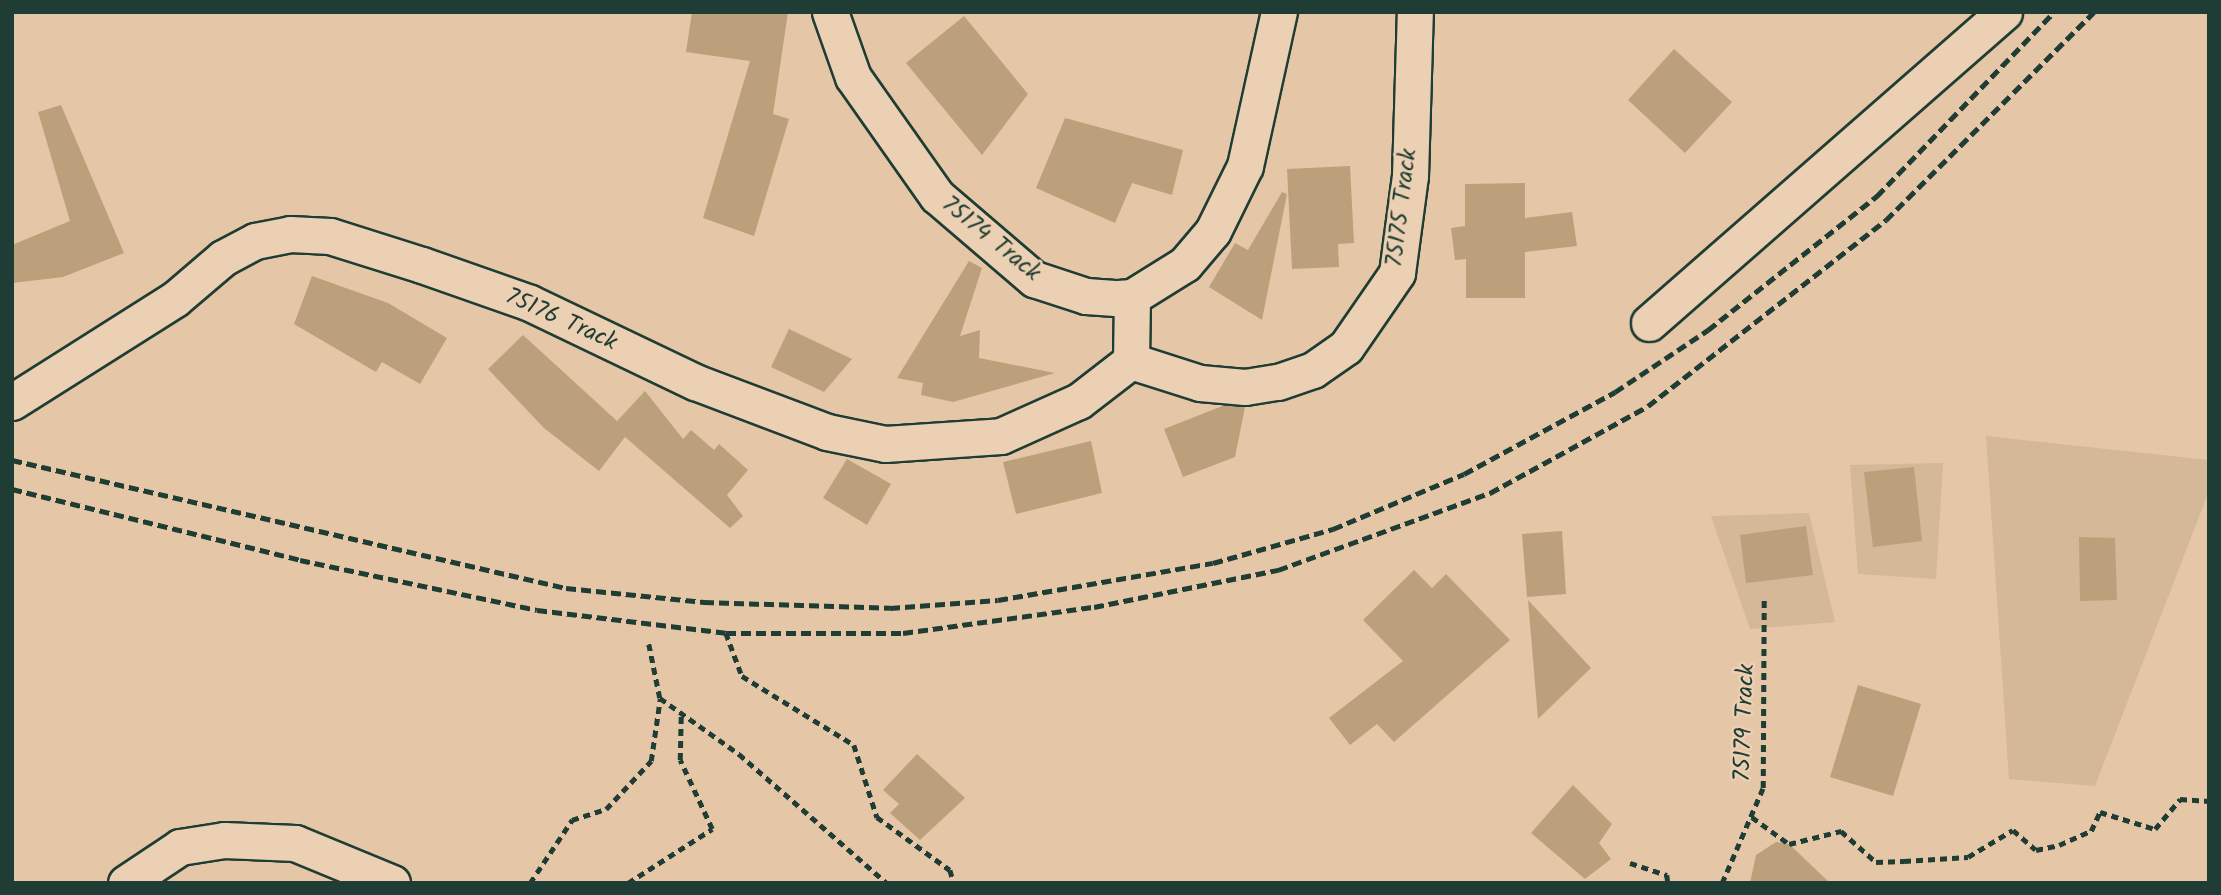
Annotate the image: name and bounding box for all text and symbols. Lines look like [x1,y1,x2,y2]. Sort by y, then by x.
street label: 75175 Track [1380,147,1424,269]
street label: 75174 Track [936,190,1046,288]
street label: 75176 Track [501,283,621,357]
street label: 75179 Track [1729,664,1761,782]

